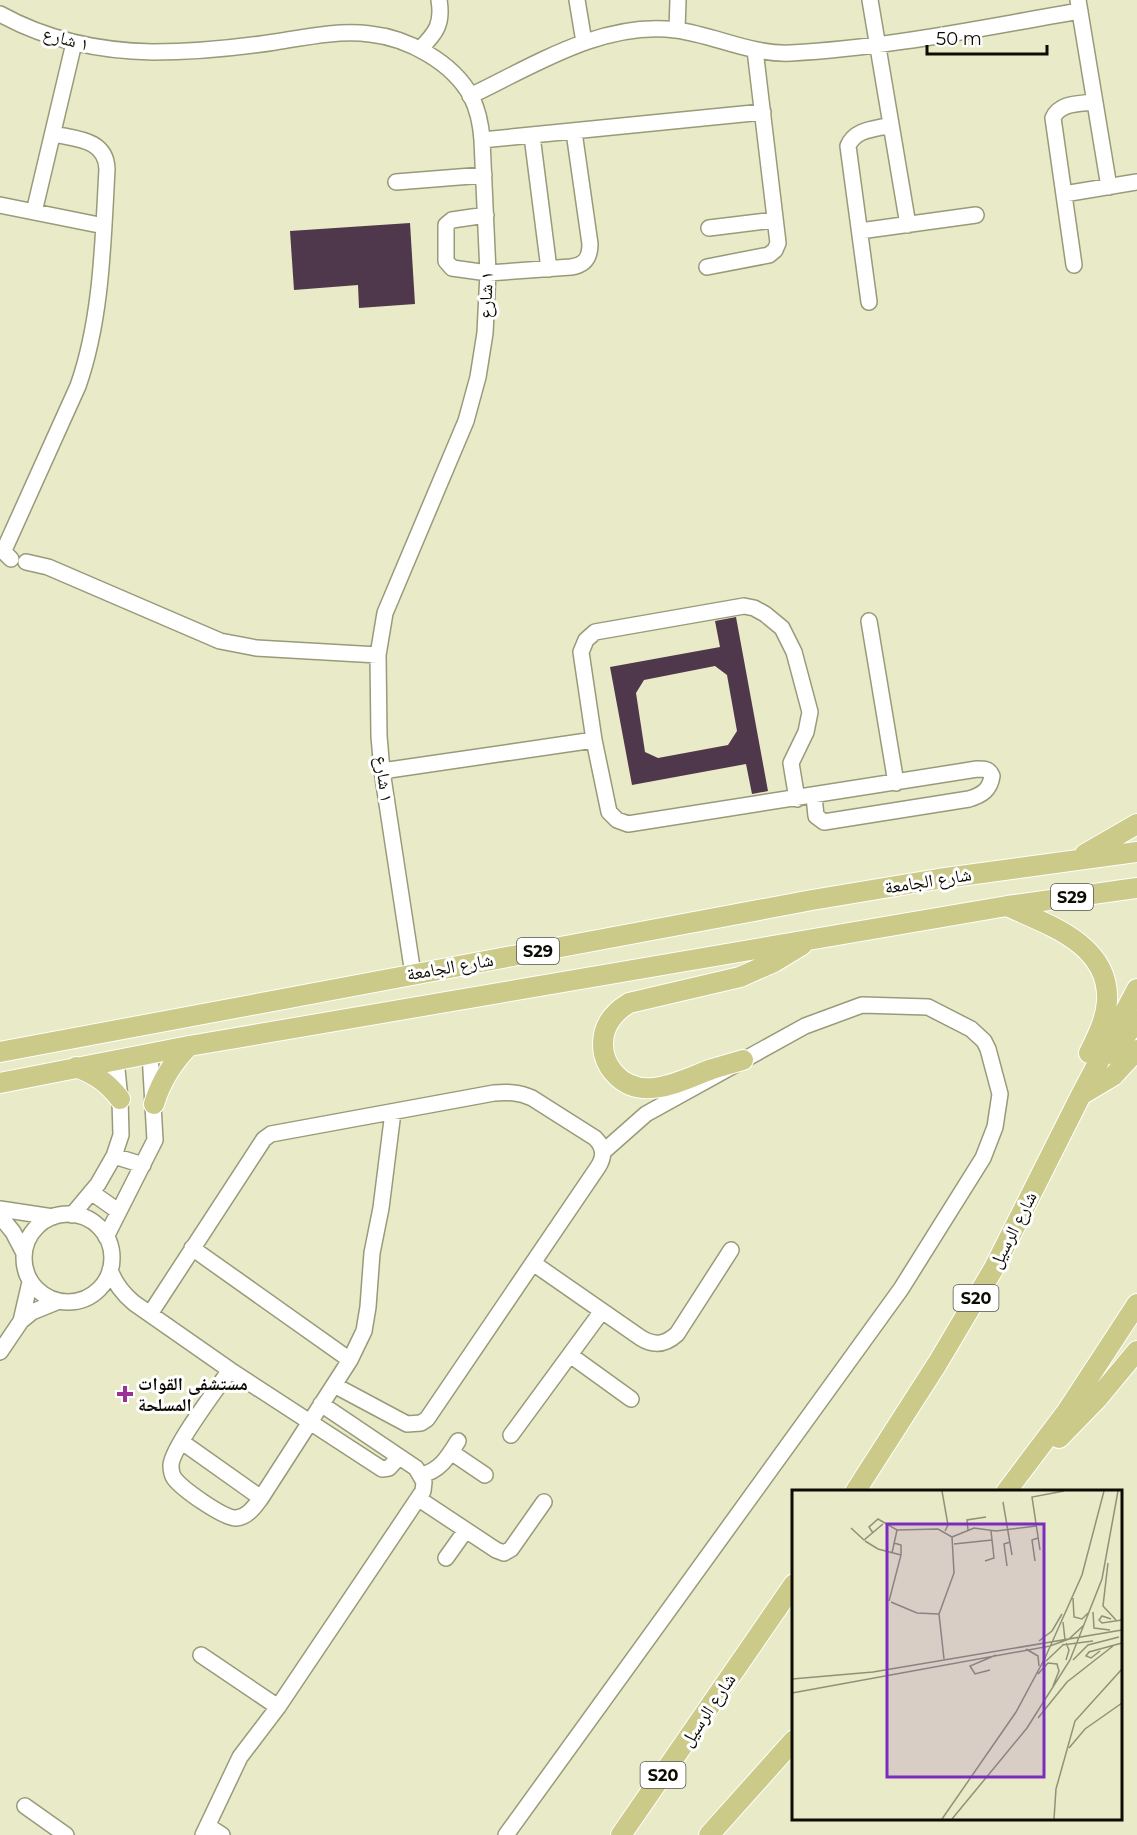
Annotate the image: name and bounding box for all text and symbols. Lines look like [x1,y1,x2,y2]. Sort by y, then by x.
scale bar [927,18,1047,56]
street label: ١ شارع [40,22,92,56]
text: 50 m [936,28,982,50]
street label: ١ شارع [474,271,498,319]
street label: ١ شارع [370,754,398,804]
street label: شارع الجامعة [883,863,973,899]
road number: S29 [1051,884,1093,910]
road number: S29 [517,938,559,964]
street label: شارع الجامعة [405,949,495,985]
street label: شارع الرسيل [984,1188,1042,1272]
road number: S20 [954,1285,998,1311]
place label: مستشفى القوات المسلحة [138,1373,248,1416]
marker: مستشفى القوات المسلحة [116,1385,134,1403]
inset map [792,1490,1122,1820]
street label: شارع الرسيل [676,1669,740,1751]
road number: S20 [640,1762,686,1788]

